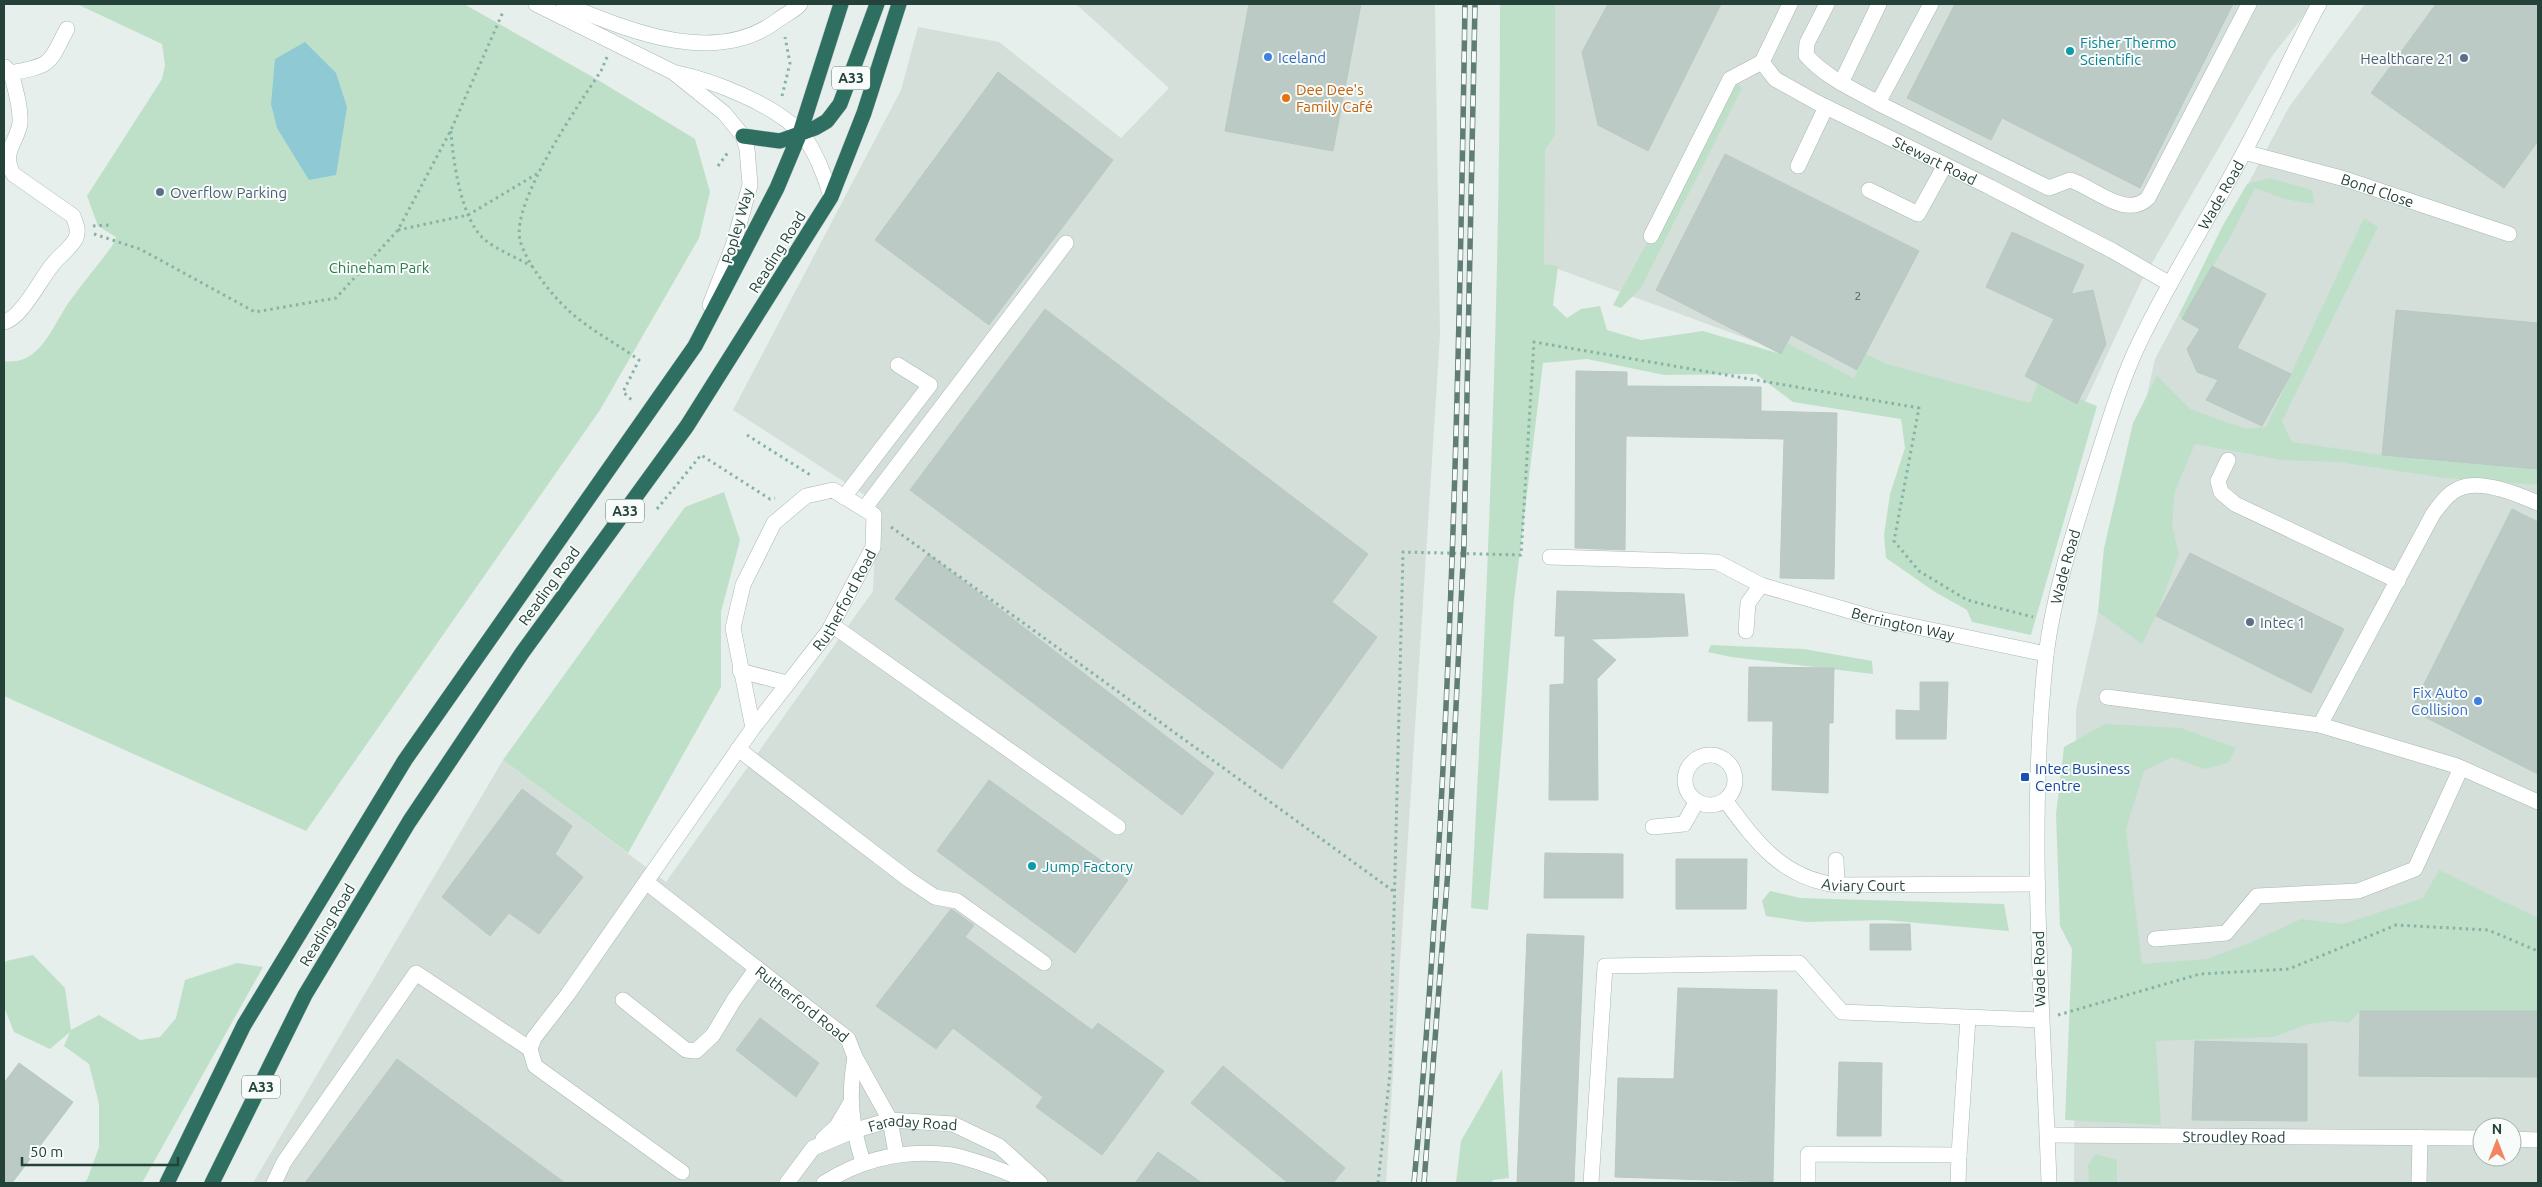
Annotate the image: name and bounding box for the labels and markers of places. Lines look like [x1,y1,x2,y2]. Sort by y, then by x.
place label: Fisher Thermo Scientific [2080,34,2177,68]
marker: Fisher Thermo Scientific [2064,45,2076,57]
place label: Iceland [1278,49,1326,66]
place label: Healthcare 21 [2360,50,2454,67]
marker: Iceland [1262,51,1274,63]
marker: Healthcare 21 [2458,52,2470,64]
place label: Dee Dee's Family Café [1296,81,1373,115]
marker: Dee Dee's Family Café [1280,92,1292,104]
place label: Overflow Parking [170,184,287,201]
marker: Overflow Parking [154,186,166,198]
place label: Intec 1 [2260,614,2305,631]
marker: Intec 1 [2244,616,2256,628]
place label: Fix Auto Collision [2411,684,2468,718]
marker: Fix Auto Collision [2472,695,2484,707]
place label: Intec Business Centre [2035,760,2130,794]
marker: Intec Business Centre [2019,771,2031,783]
place label: Jump Factory [1042,858,1133,875]
marker: Jump Factory [1026,860,1038,872]

